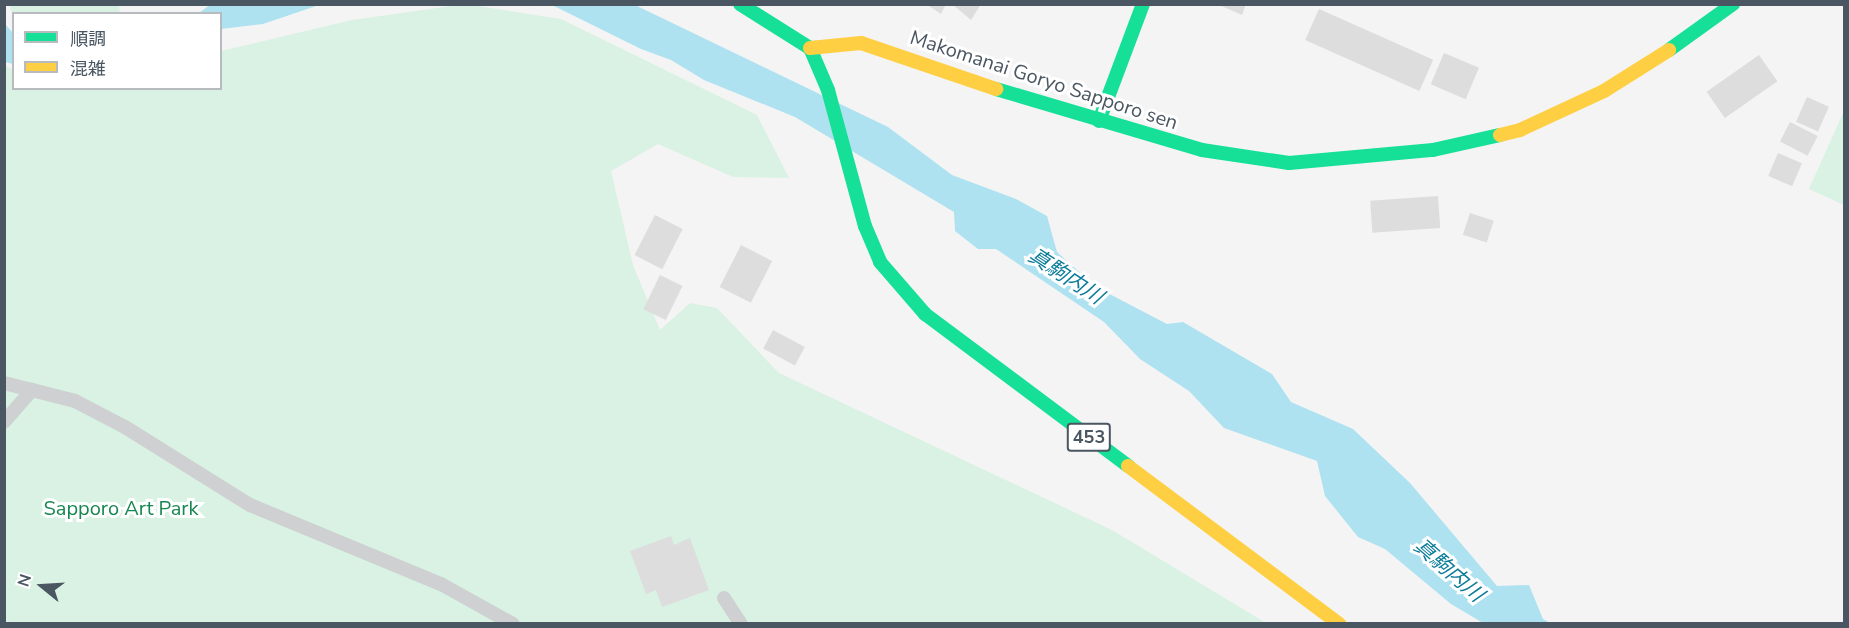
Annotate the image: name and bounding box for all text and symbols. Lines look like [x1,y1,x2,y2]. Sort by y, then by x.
legend [12,12,222,90]
street label: Makomanai Goryo Sapporo sen [907,25,1181,135]
text: 順調 [70,27,106,51]
text: 混雑 [70,57,106,81]
water label: 真駒内川 [1024,243,1108,309]
road number: 453 [1066,422,1112,452]
park label: Sapporo Art Park [44,496,198,520]
water label: 真駒内川 [1409,533,1489,607]
north arrow [12,556,72,616]
text: N [13,571,37,590]

